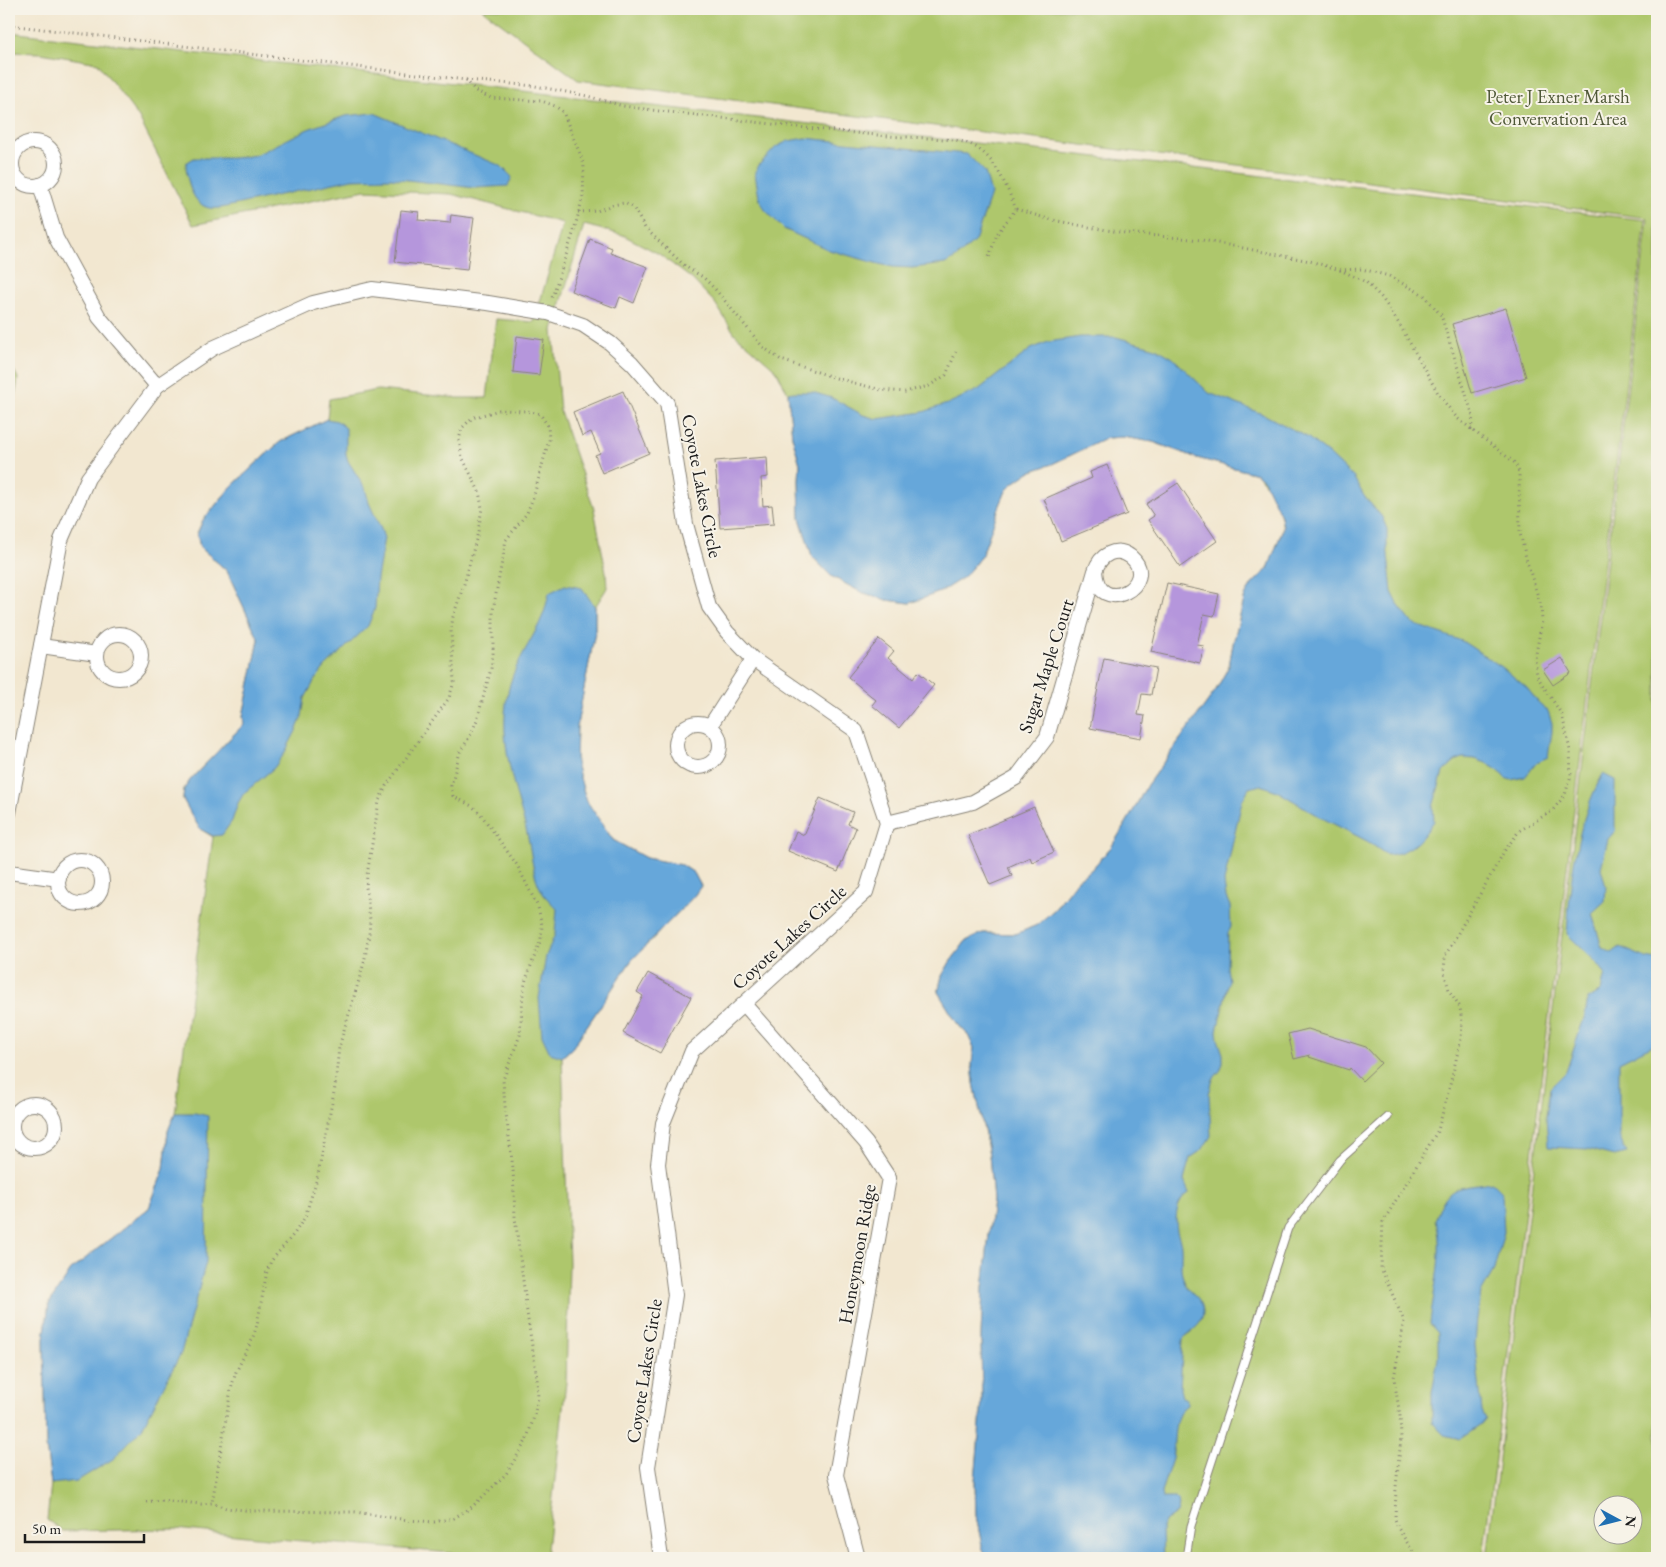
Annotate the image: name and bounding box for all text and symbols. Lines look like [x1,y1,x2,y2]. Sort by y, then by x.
park label: Peter J Exner Marsh Convervation Area [1486,84,1630,131]
street label: Coyote Lakes Circle [676,412,728,560]
street label: Sugar Maple Court [1013,596,1079,736]
street label: Coyote Lakes Circle [726,879,852,995]
street label: Honeymoon Ridge [832,1182,882,1326]
street label: Coyote Lakes Circle [620,1297,668,1445]
north arrow [1594,1494,1644,1544]
scale bar [25,1512,144,1544]
text: N [1621,1515,1641,1529]
text: 50 m [32,1519,61,1538]

